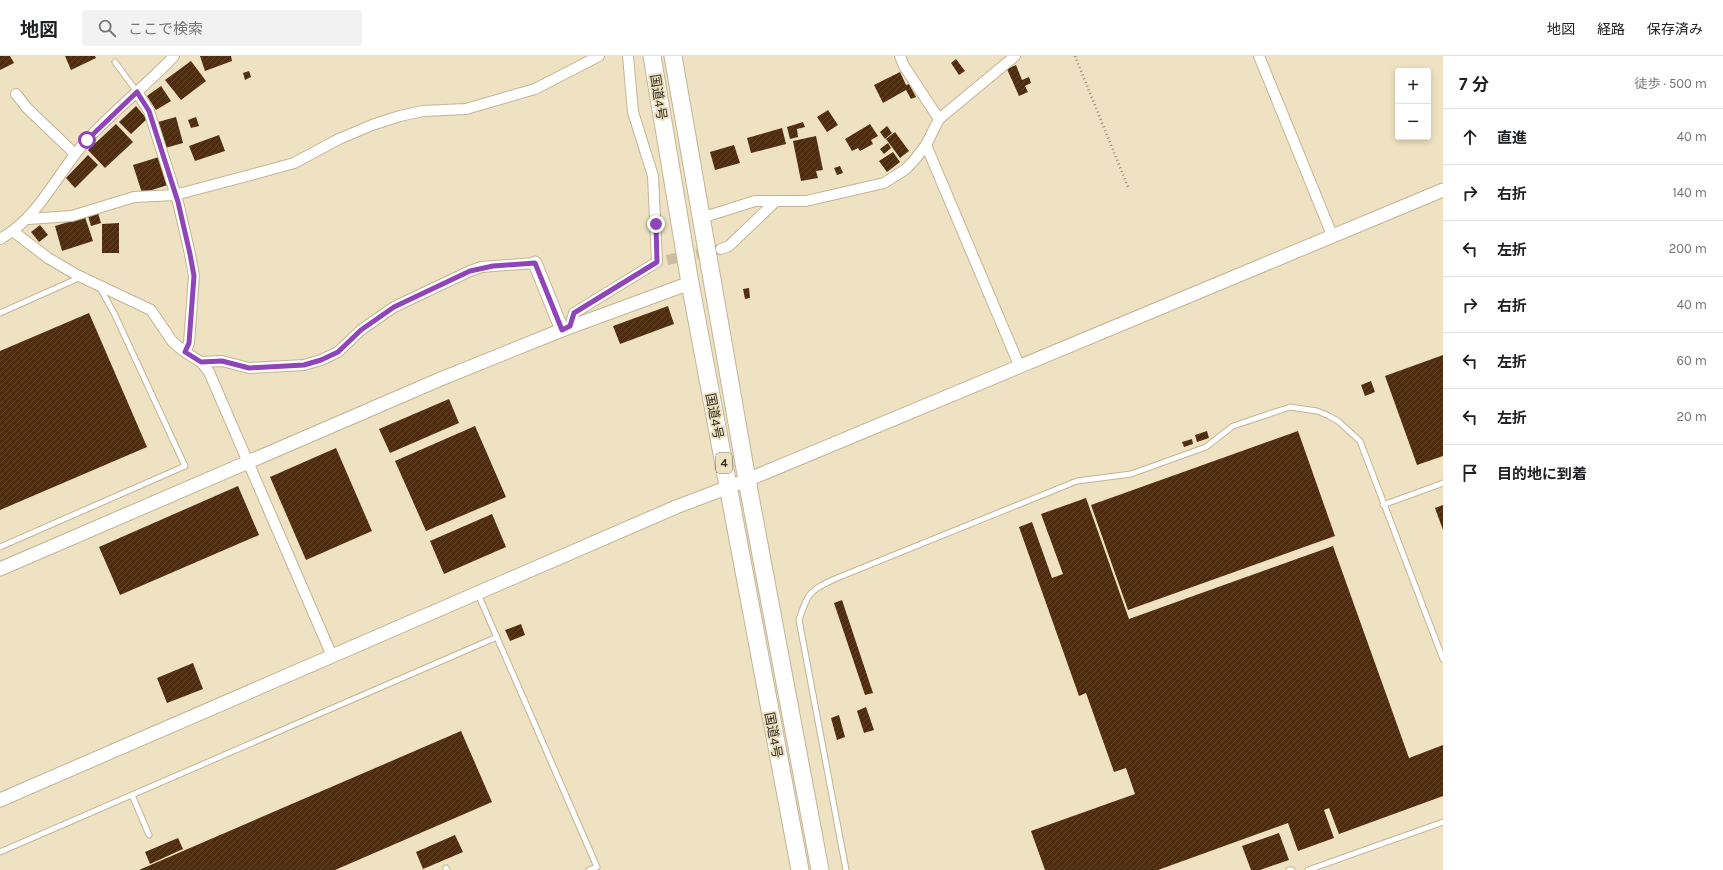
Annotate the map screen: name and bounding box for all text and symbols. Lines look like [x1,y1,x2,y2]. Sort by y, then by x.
search box [82,10,362,46]
icon: search [96,17,118,39]
text: 地図 [20,19,58,41]
text: ここで検索 [128,20,203,38]
text: 地図 [1547,21,1575,38]
text: 経路 [1597,21,1625,38]
text: 保存済み [1647,21,1703,38]
map controls [1395,68,1431,140]
button: + [1395,68,1431,104]
street label: 国道4号 [647,73,670,121]
text: 7 分 [1459,74,1489,94]
text: 徒歩 · 500 m [1634,76,1707,91]
button: − [1395,104,1431,140]
icon: ahead [1459,126,1481,148]
text: 直進 [1497,129,1527,147]
text: 40 m [1677,129,1707,144]
route start [78,131,96,149]
icon: right [1459,182,1481,204]
text: 右折 [1497,185,1527,203]
text: 140 m [1672,185,1707,200]
route end [647,215,665,233]
icon: left [1459,238,1481,260]
text: 左折 [1497,241,1527,259]
text: 200 m [1669,241,1707,256]
icon: right [1459,294,1481,316]
text: 右折 [1497,297,1527,315]
text: 40 m [1677,297,1707,312]
icon: left [1459,350,1481,372]
text: 左折 [1497,353,1527,371]
text: 60 m [1677,353,1707,368]
street label: 国道4号 [703,392,726,440]
icon: left [1459,406,1481,428]
text: 左折 [1497,409,1527,427]
text: 20 m [1677,409,1707,424]
road number: 4 [716,453,732,473]
icon: arrive [1459,462,1481,484]
text: 目的地に到着 [1497,465,1587,483]
street label: 国道4号 [762,711,785,759]

